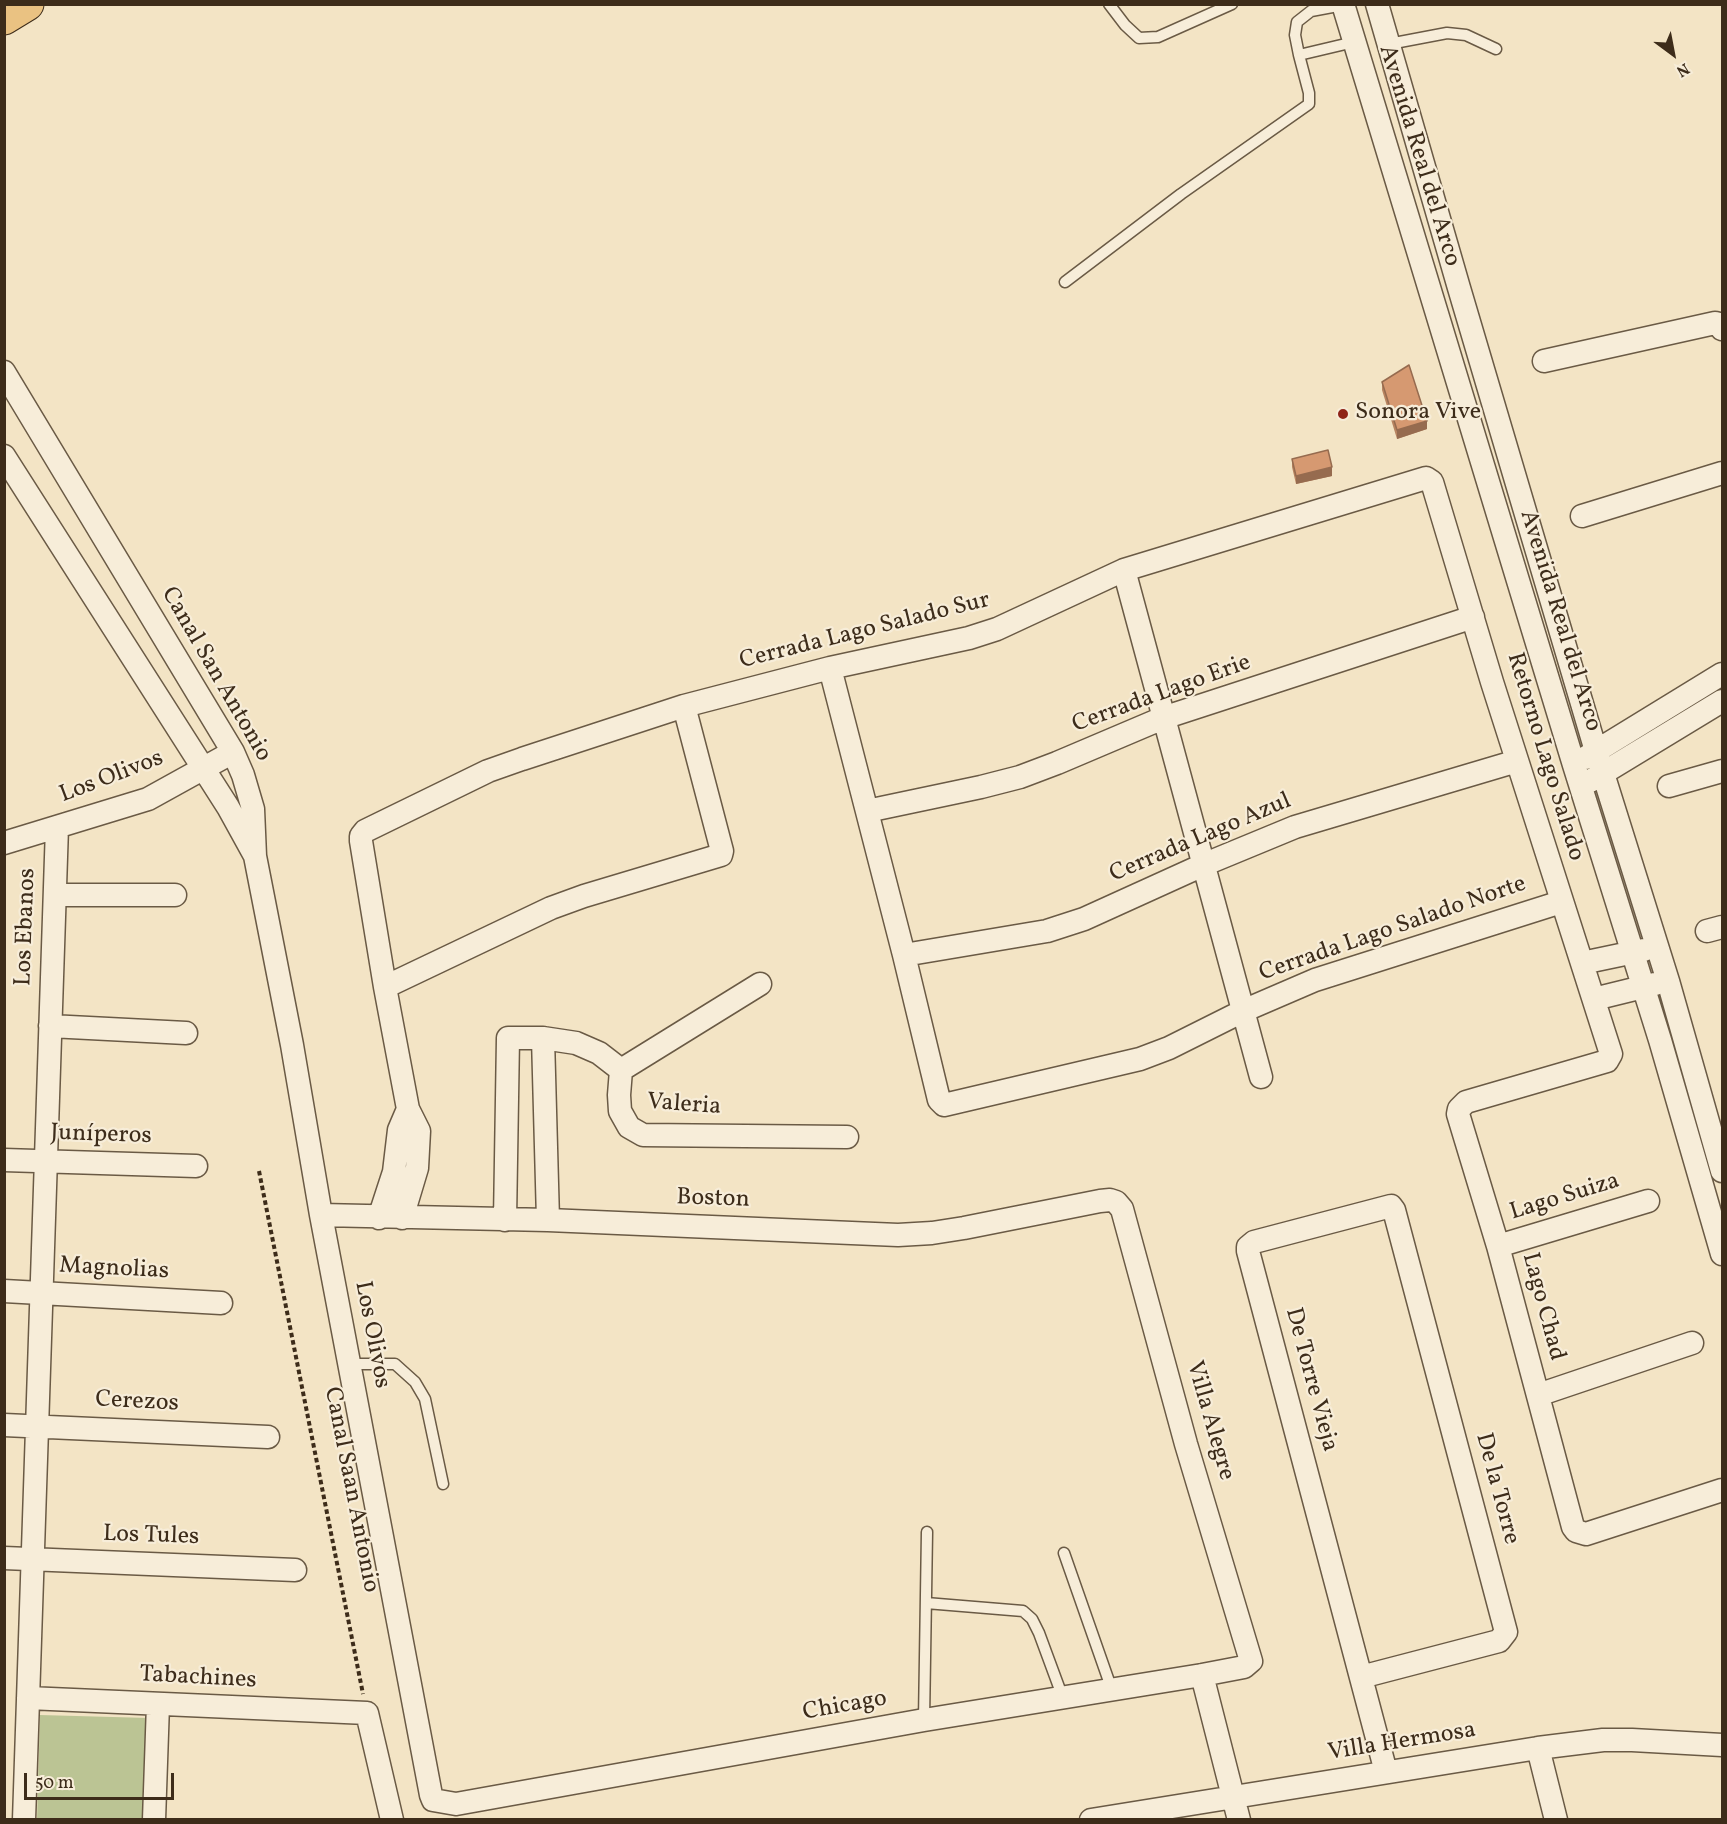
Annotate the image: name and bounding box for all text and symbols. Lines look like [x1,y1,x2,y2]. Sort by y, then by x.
north arrow [1643,24,1703,84]
street label: Avenida Real del Arco [1371,42,1465,270]
text: N [1672,57,1693,82]
place label: Sonora Vive [1355,400,1481,428]
marker: Sonora Vive [1336,407,1350,421]
street label: Avenida Real del Arco [1512,507,1606,735]
street label: Canal San Antonio [153,583,277,767]
street label: Cerrada Lago Salado Sur [737,587,993,677]
street label: Cerrada Lago Erie [1069,649,1255,741]
street label: Retorno Lago Salado [1499,649,1589,865]
street label: Los Olivos [56,745,168,811]
street label: Cerrada Lago Azul [1106,788,1296,890]
street label: Los Ebanos [11,867,43,987]
street label: Cerrada Lago Salado Norte [1256,871,1530,989]
street label: Valeria [646,1089,722,1123]
street label: Juníperos [50,1120,152,1152]
street label: Lago Suiza [1507,1168,1623,1228]
street label: Boston [676,1184,750,1216]
street label: Lago Chad [1514,1250,1570,1364]
street label: Magnolias [58,1253,170,1287]
street label: Los Olivos [346,1279,396,1391]
street label: De Torre Vieja [1277,1305,1343,1455]
street label: Villa Alegre [1178,1358,1240,1484]
street label: Canal Saan Antonio [316,1385,384,1595]
street label: Cerezos [95,1386,179,1420]
street label: De la Torre [1467,1430,1525,1548]
street label: Los Tules [102,1521,200,1553]
street label: Tabachines [139,1662,257,1696]
street label: Chicago [801,1685,889,1729]
street label: Villa Hermosa [1326,1717,1478,1769]
scale bar [27,1761,177,1799]
text: 50 m [35,1771,74,1796]

